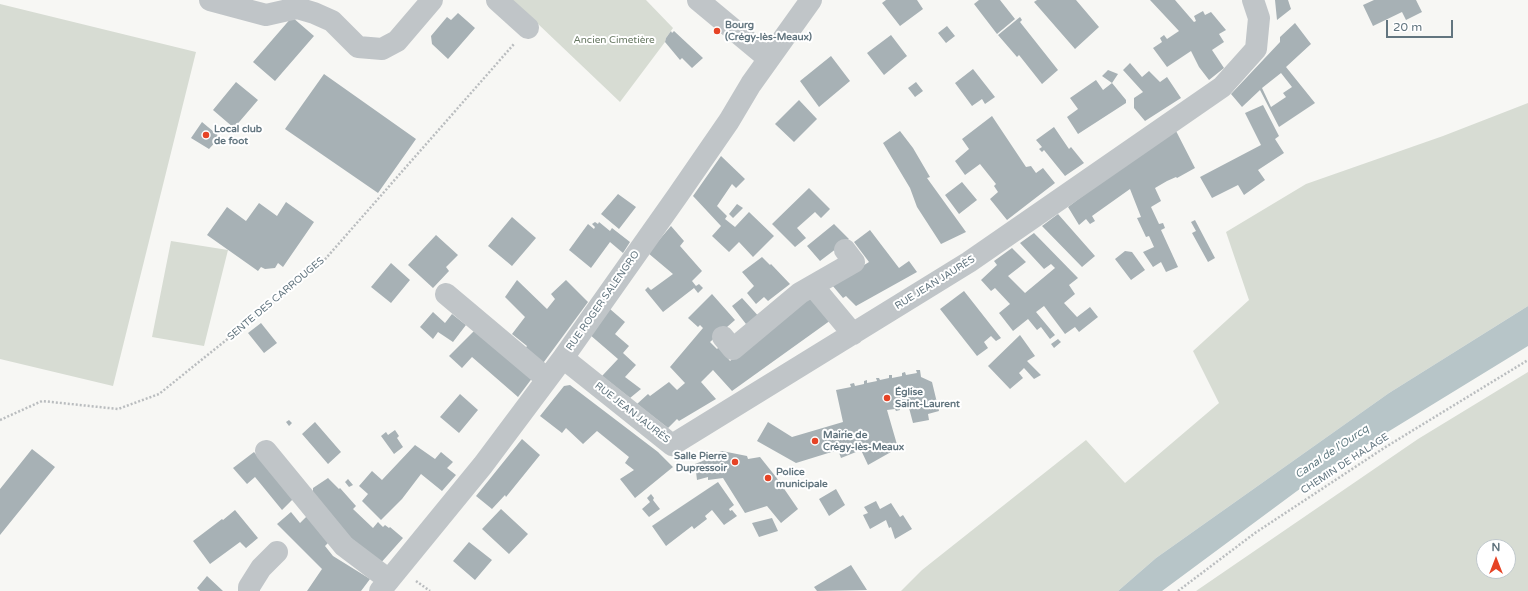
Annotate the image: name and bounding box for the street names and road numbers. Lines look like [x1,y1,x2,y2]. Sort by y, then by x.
street label: RUE ROGER SALENGRO [564,249,642,353]
street label: RUE JEAN JAURÈS [893,254,977,312]
street label: SENTE DES CARROUGES [225,255,327,343]
street label: RUE JEAN JAURÈS [592,380,672,446]
street label: CHEMIN DE HALAGE [1299,431,1391,497]

